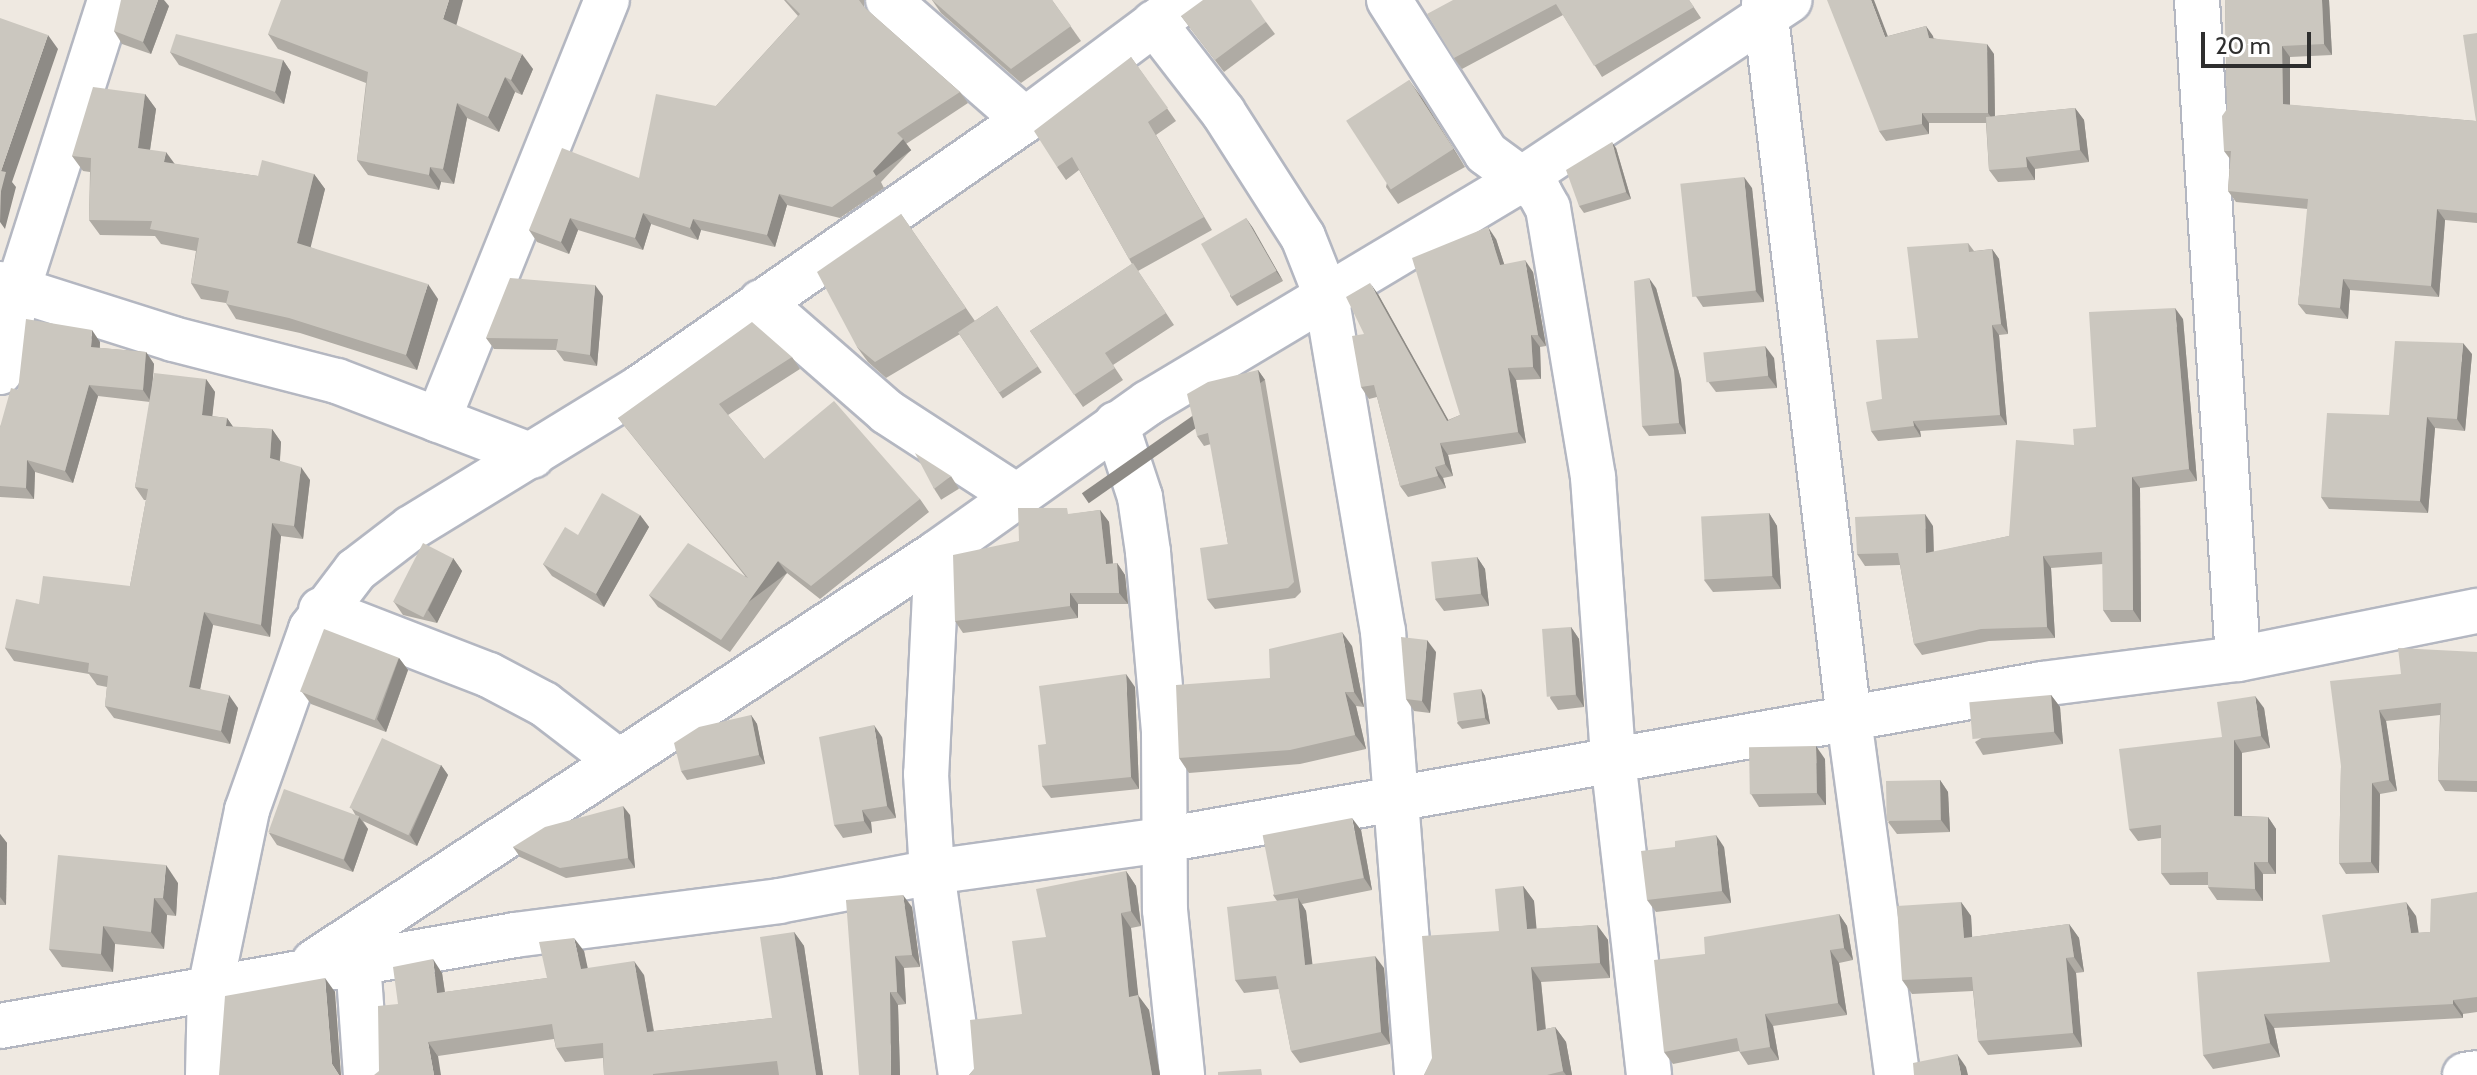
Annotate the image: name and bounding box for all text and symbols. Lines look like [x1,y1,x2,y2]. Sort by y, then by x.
scale bar [2205,16,2315,66]
text: 20 m [2215,31,2271,60]

